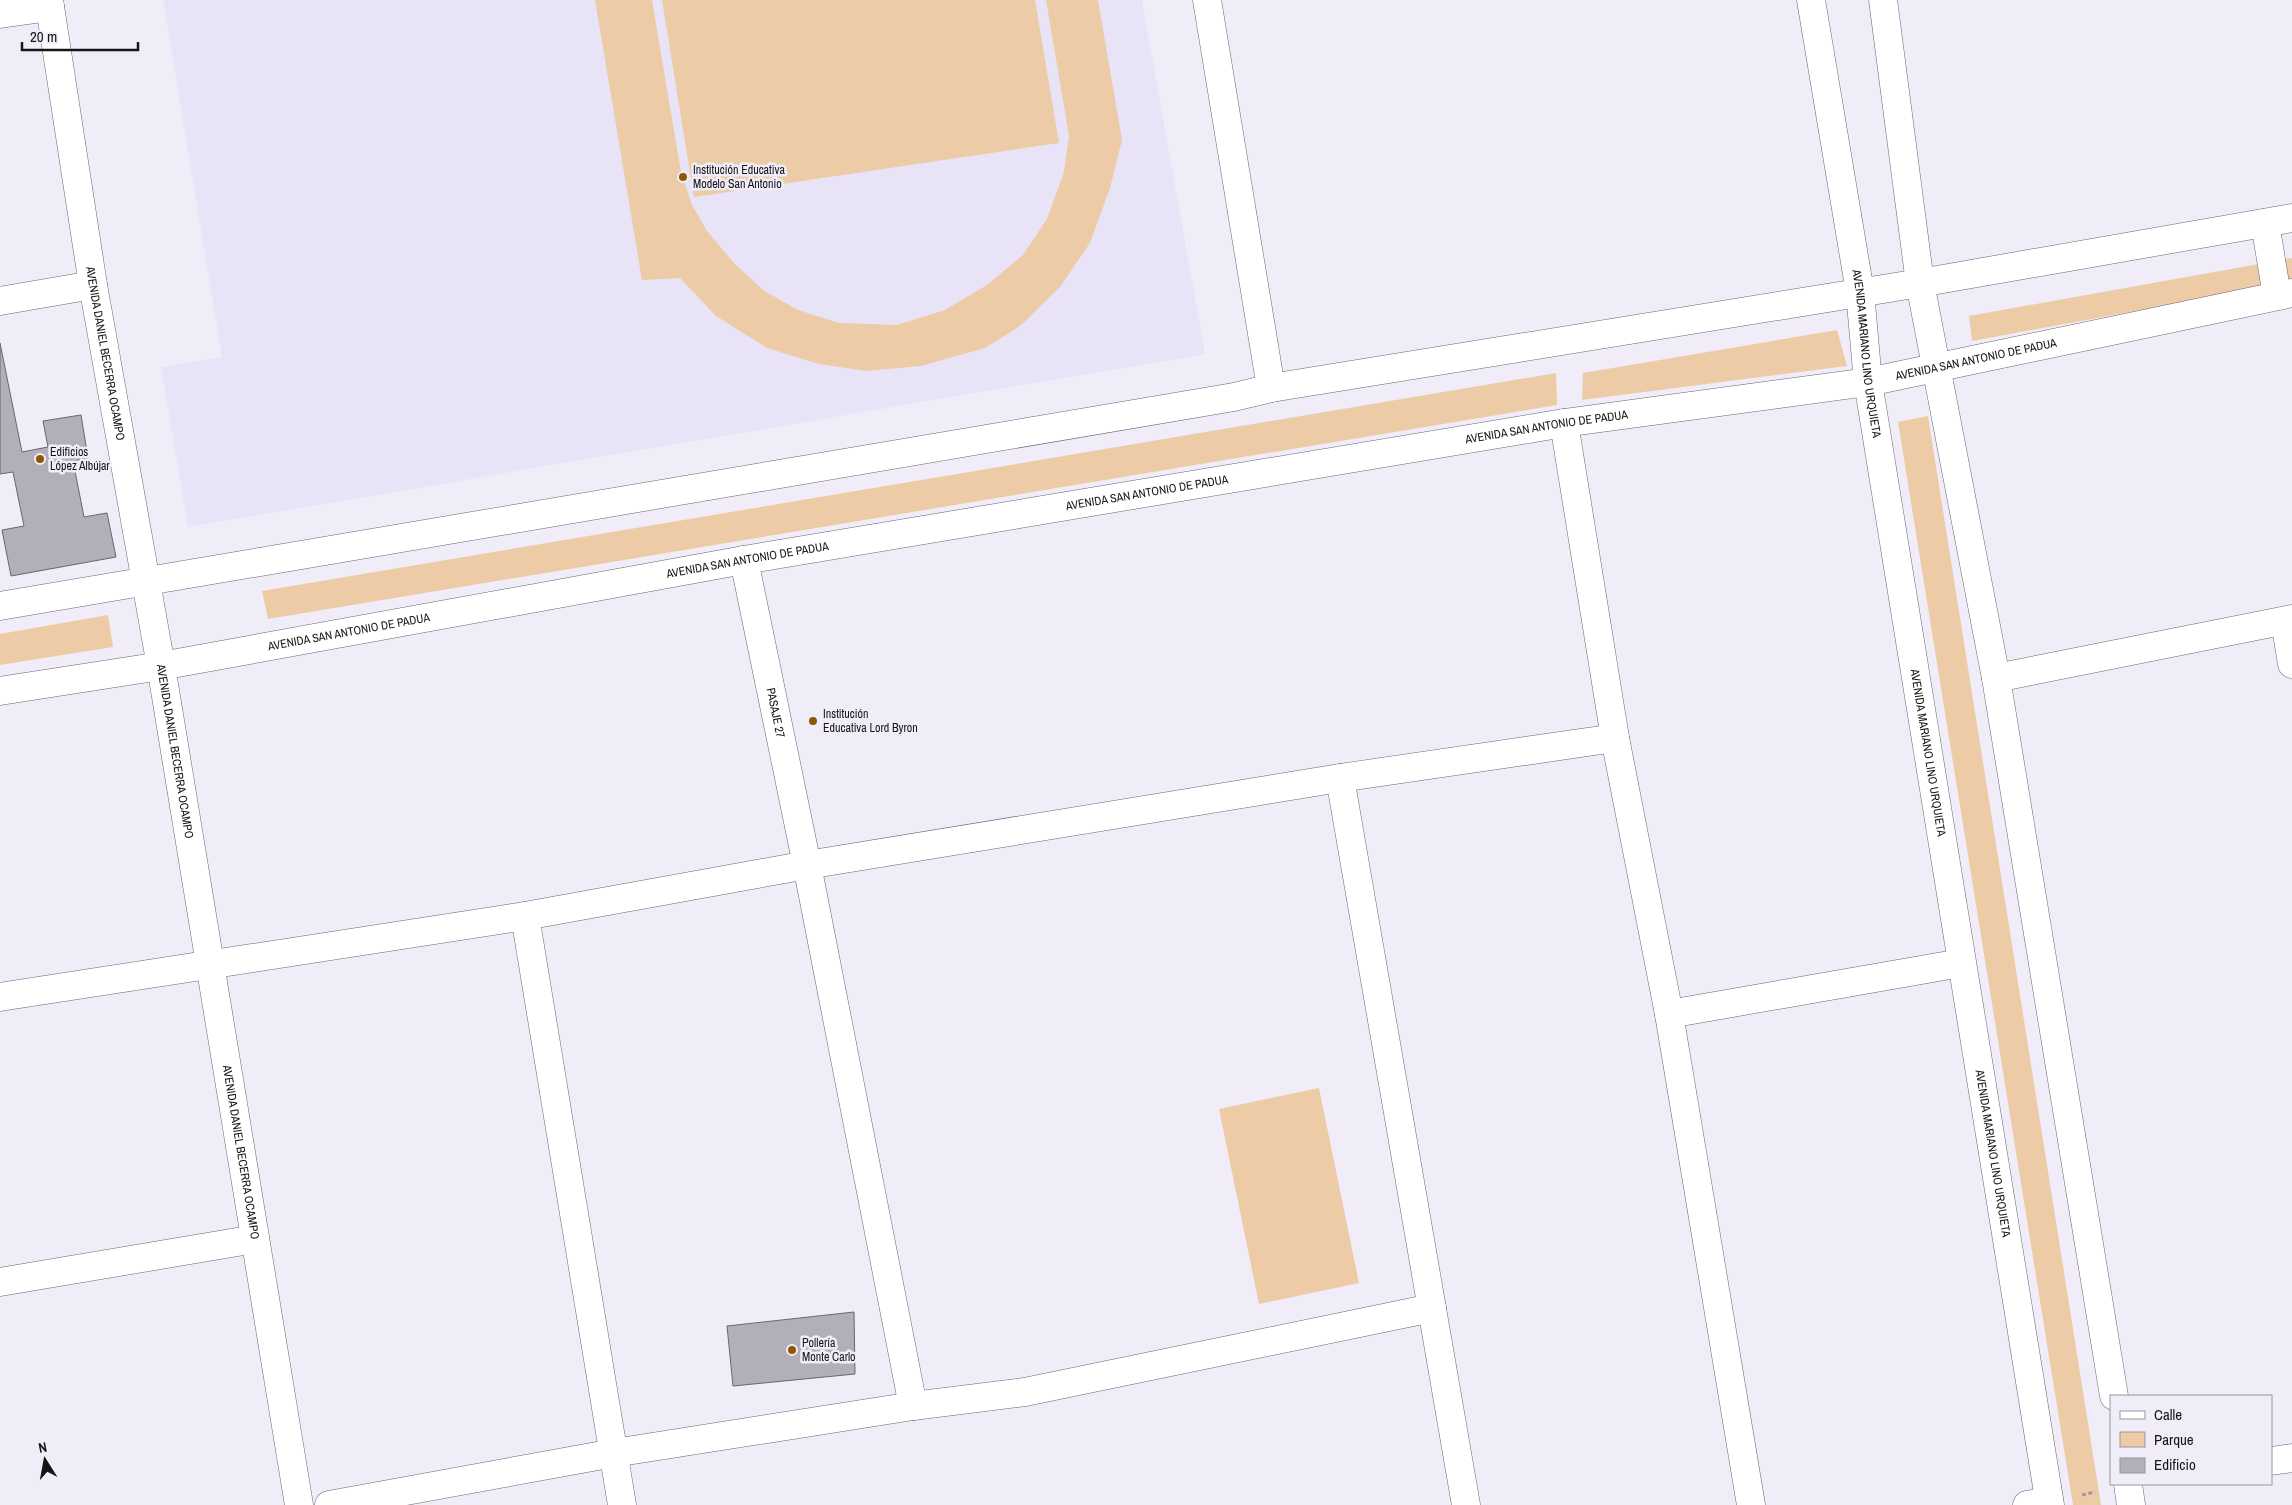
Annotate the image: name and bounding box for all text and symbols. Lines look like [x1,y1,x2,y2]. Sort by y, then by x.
scale bar [22,20,139,52]
text: 20 m [30,26,57,47]
place label: Institución Educativa Modelo San Antonio [693,162,785,192]
marker: Institución Educativa Modelo San Antonio [677,171,689,183]
street label: AVENIDA DANIEL BECERRA OCAMPO [82,264,129,442]
street label: AVENIDA MARIANO LINO URQUIETA [1848,267,1885,439]
street label: AVENIDA SAN ANTONIO DE PADUA [1893,335,2059,384]
street label: AVENIDA SAN ANTONIO DE PADUA [1463,406,1629,448]
place label: Edificios López Albújar [50,444,110,474]
marker: Edificios López Albújar [34,453,46,465]
street label: AVENIDA SAN ANTONIO DE PADUA [1064,471,1230,514]
street label: AVENIDA SAN ANTONIO DE PADUA [664,538,830,582]
street label: AVENIDA SAN ANTONIO DE PADUA [266,609,432,655]
street label: AVENIDA DANIEL BECERRA OCAMPO [153,662,197,840]
street label: AVENIDA MARIANO LINO URQUIETA [1906,667,1950,838]
street label: PASAJE 27 [763,686,789,740]
place label: Institución Educativa Lord Byron [823,706,918,736]
marker: Institución Educativa Lord Byron [807,715,819,727]
street label: AVENIDA DANIEL BECERRA OCAMPO [219,1063,263,1241]
street label: AVENIDA MARIANO LINO URQUIETA [1971,1068,2015,1239]
place label: Pollería Monte Carlo [802,1335,856,1365]
marker: Pollería Monte Carlo [786,1344,798,1356]
legend [2110,1395,2272,1485]
text: Calle [2154,1404,2182,1425]
text: Parque [2154,1429,2194,1450]
north arrow [20,1435,70,1485]
text: N [37,1438,48,1457]
text: Edificio [2154,1454,2196,1475]

